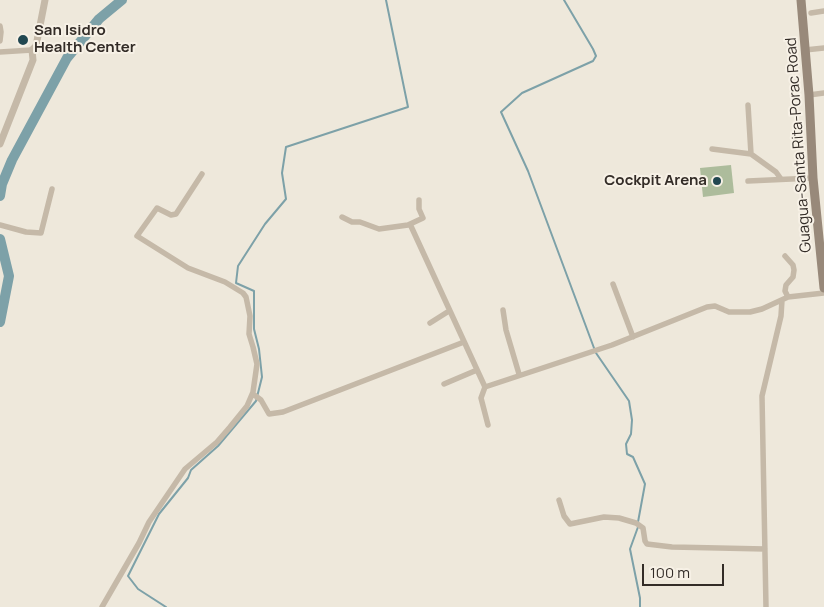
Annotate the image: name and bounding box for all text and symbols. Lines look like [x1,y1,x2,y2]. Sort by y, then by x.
place label: San Isidro Health Center [34,22,136,57]
marker: San Isidro Health Center [16,33,30,47]
street label: Guagua-Santa Rita-Porac Road [782,37,816,253]
place label: Cockpit Arena [604,172,707,190]
marker: Cockpit Arena [711,175,723,187]
scale bar [644,554,726,586]
text: 100 m [650,562,690,583]

